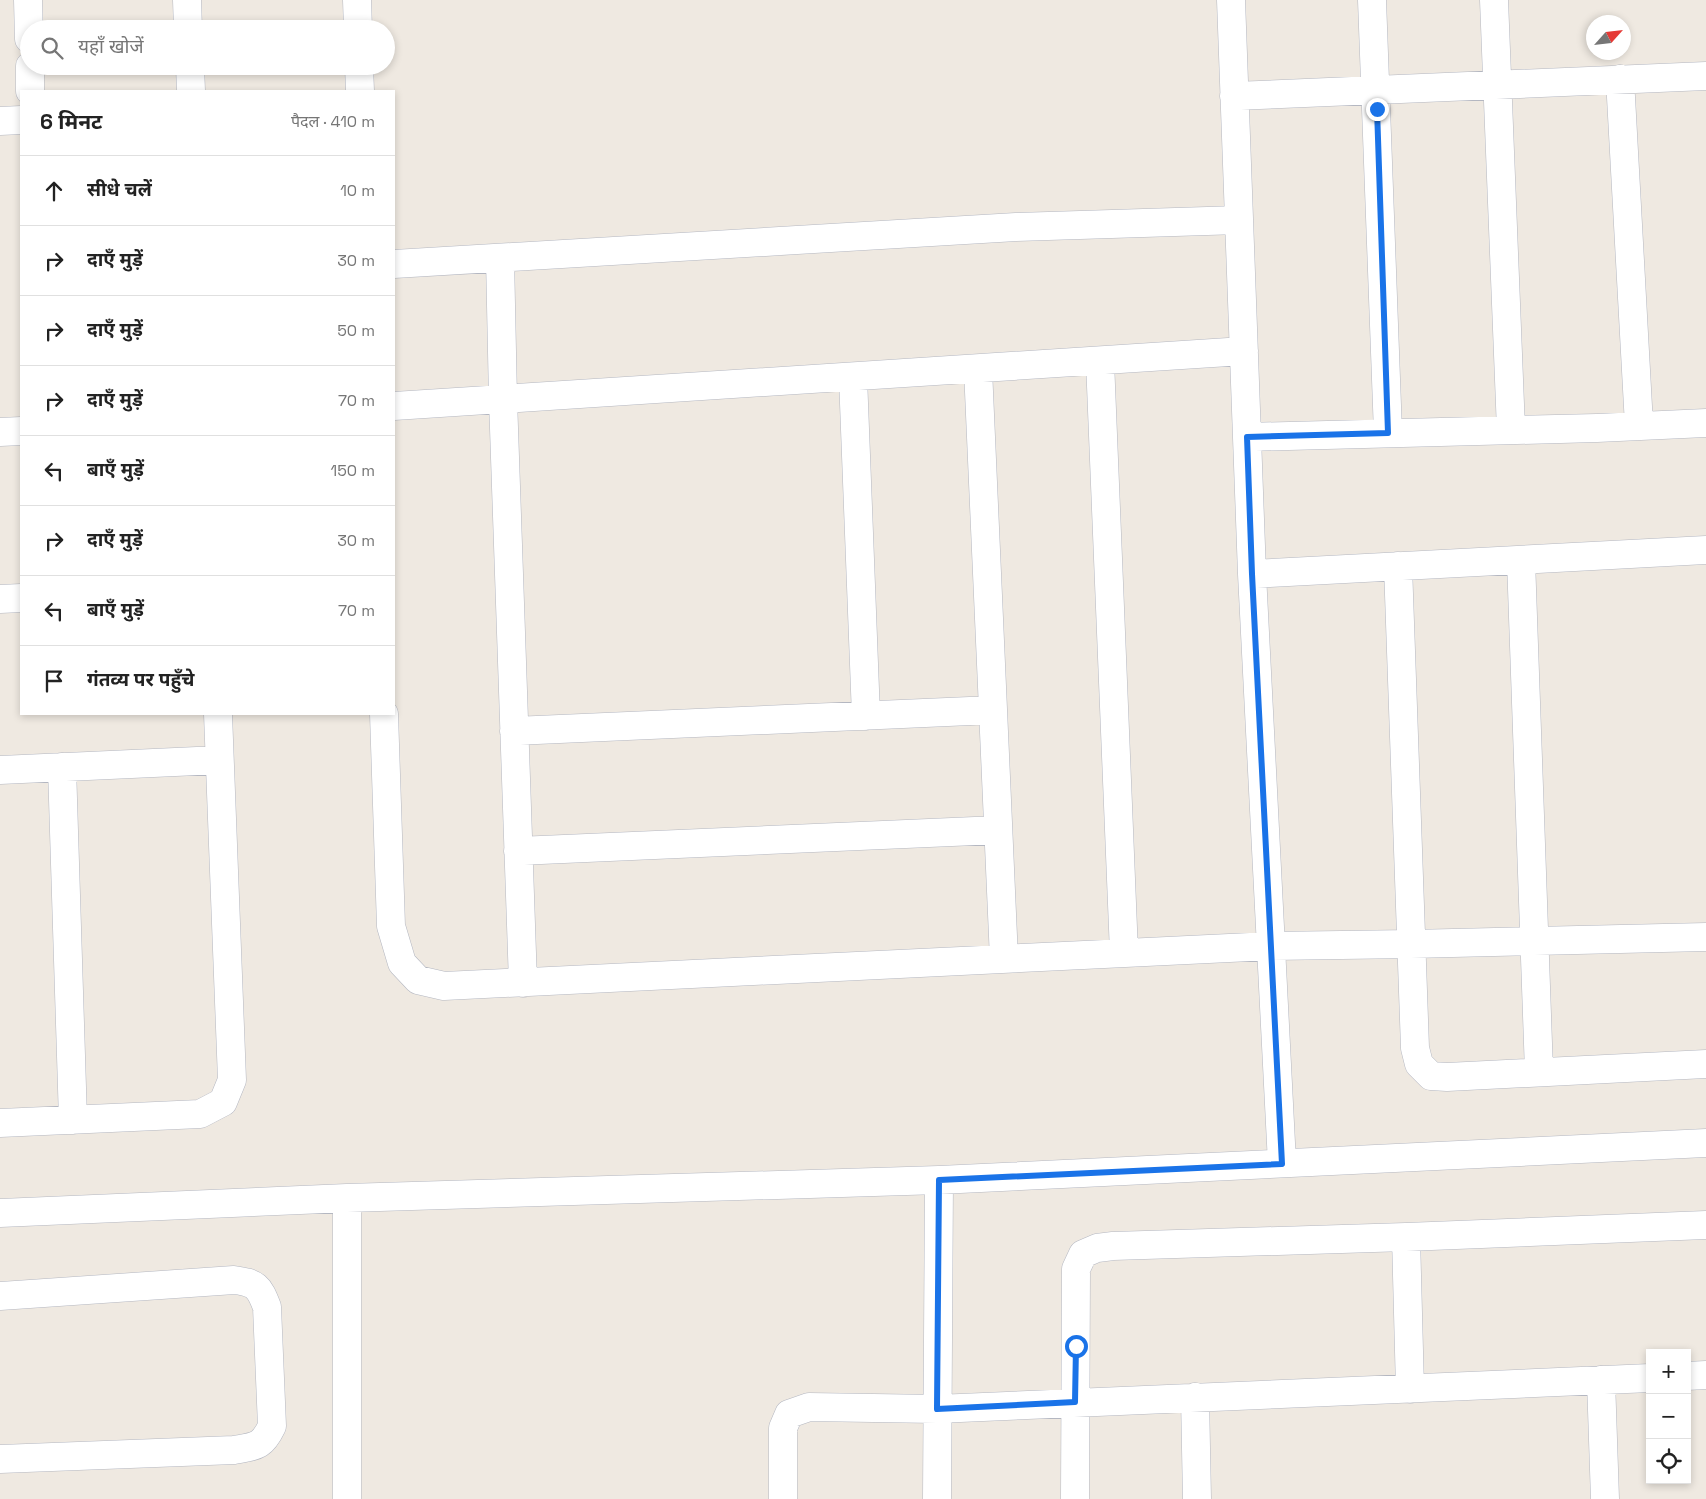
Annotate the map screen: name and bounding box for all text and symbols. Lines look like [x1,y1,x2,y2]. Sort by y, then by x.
north arrow [1586,15,1631,60]
search box [20,20,395,75]
icon: search [38,34,66,62]
text: यहाँ खोजें [78,34,143,59]
route end [1366,98,1389,121]
text: 6 मिनट [40,108,102,135]
text: पैदल · 410 m [291,111,375,132]
icon: ahead [40,177,68,205]
text: सीधे चलें [87,177,152,202]
text: 10 m [340,180,375,201]
icon: right [40,247,68,275]
text: दाएँ मुड़ें [87,247,143,272]
text: 30 m [337,250,375,271]
icon: right [40,317,68,345]
text: दाएँ मुड़ें [87,317,143,342]
text: 50 m [337,320,375,341]
icon: right [40,387,68,415]
text: दाएँ मुड़ें [87,387,143,412]
text: 70 m [338,390,375,411]
icon: left [40,457,68,485]
text: बाएँ मुड़ें [87,457,144,482]
text: 150 m [331,460,375,481]
icon: right [40,527,68,555]
text: दाएँ मुड़ें [87,527,143,552]
text: 30 m [337,530,375,551]
icon: left [40,597,68,625]
text: बाएँ मुड़ें [87,597,144,622]
text: 70 m [338,600,375,621]
icon: arrive [40,667,68,695]
text: गंतव्य पर पहुँचे [87,667,194,692]
route start [1065,1335,1088,1358]
map controls [1646,1349,1691,1484]
button: + [1646,1349,1691,1394]
button: − [1646,1394,1691,1439]
button: locate [1646,1439,1691,1484]

